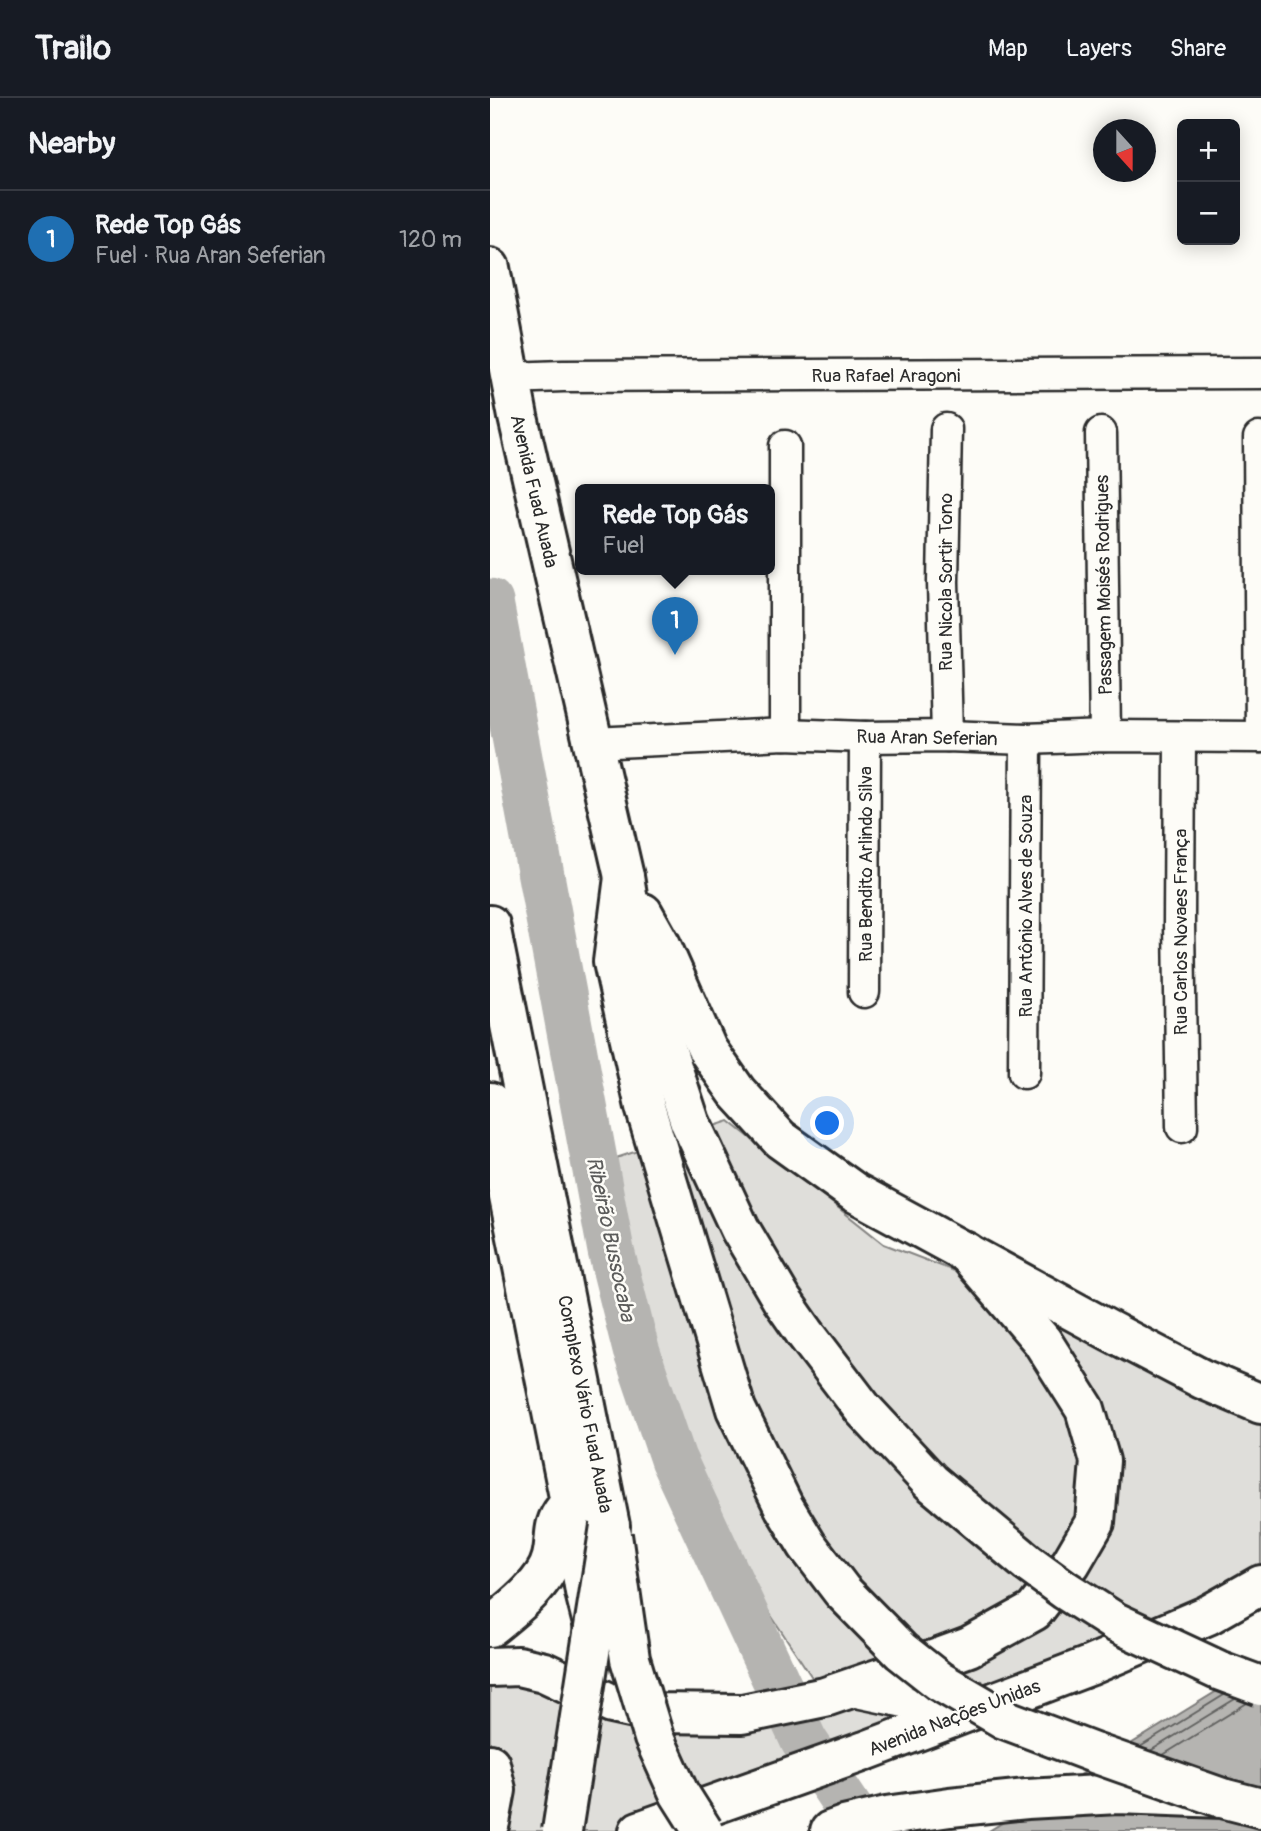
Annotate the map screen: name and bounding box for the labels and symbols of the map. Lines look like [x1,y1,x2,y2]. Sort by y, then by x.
north arrow [1093,119,1156,182]
street label: Rua Rafael Aragoni [812,364,960,388]
street label: Avenida Fuad Auada [505,412,563,570]
street label: Passagem Moisés Rodrigues [1090,474,1118,695]
street label: Rua Nicola Sortir Tono [934,493,958,671]
pin: 1 [652,597,698,655]
street label: Rua Aran Seferian [856,725,998,751]
street label: Rua Bendito Arlindo Silva [854,766,878,962]
street label: Rua Antônio Alves de Souza [1014,794,1038,1017]
street label: Rua Carlos Novaes França [1169,829,1193,1035]
your location [810,1106,844,1140]
water label: Ribeirão Bussocaba [580,1154,641,1325]
street label: Complexo Vário Fuad Auada [552,1293,618,1515]
street label: Avenida Nações Unidas [865,1674,1044,1762]

